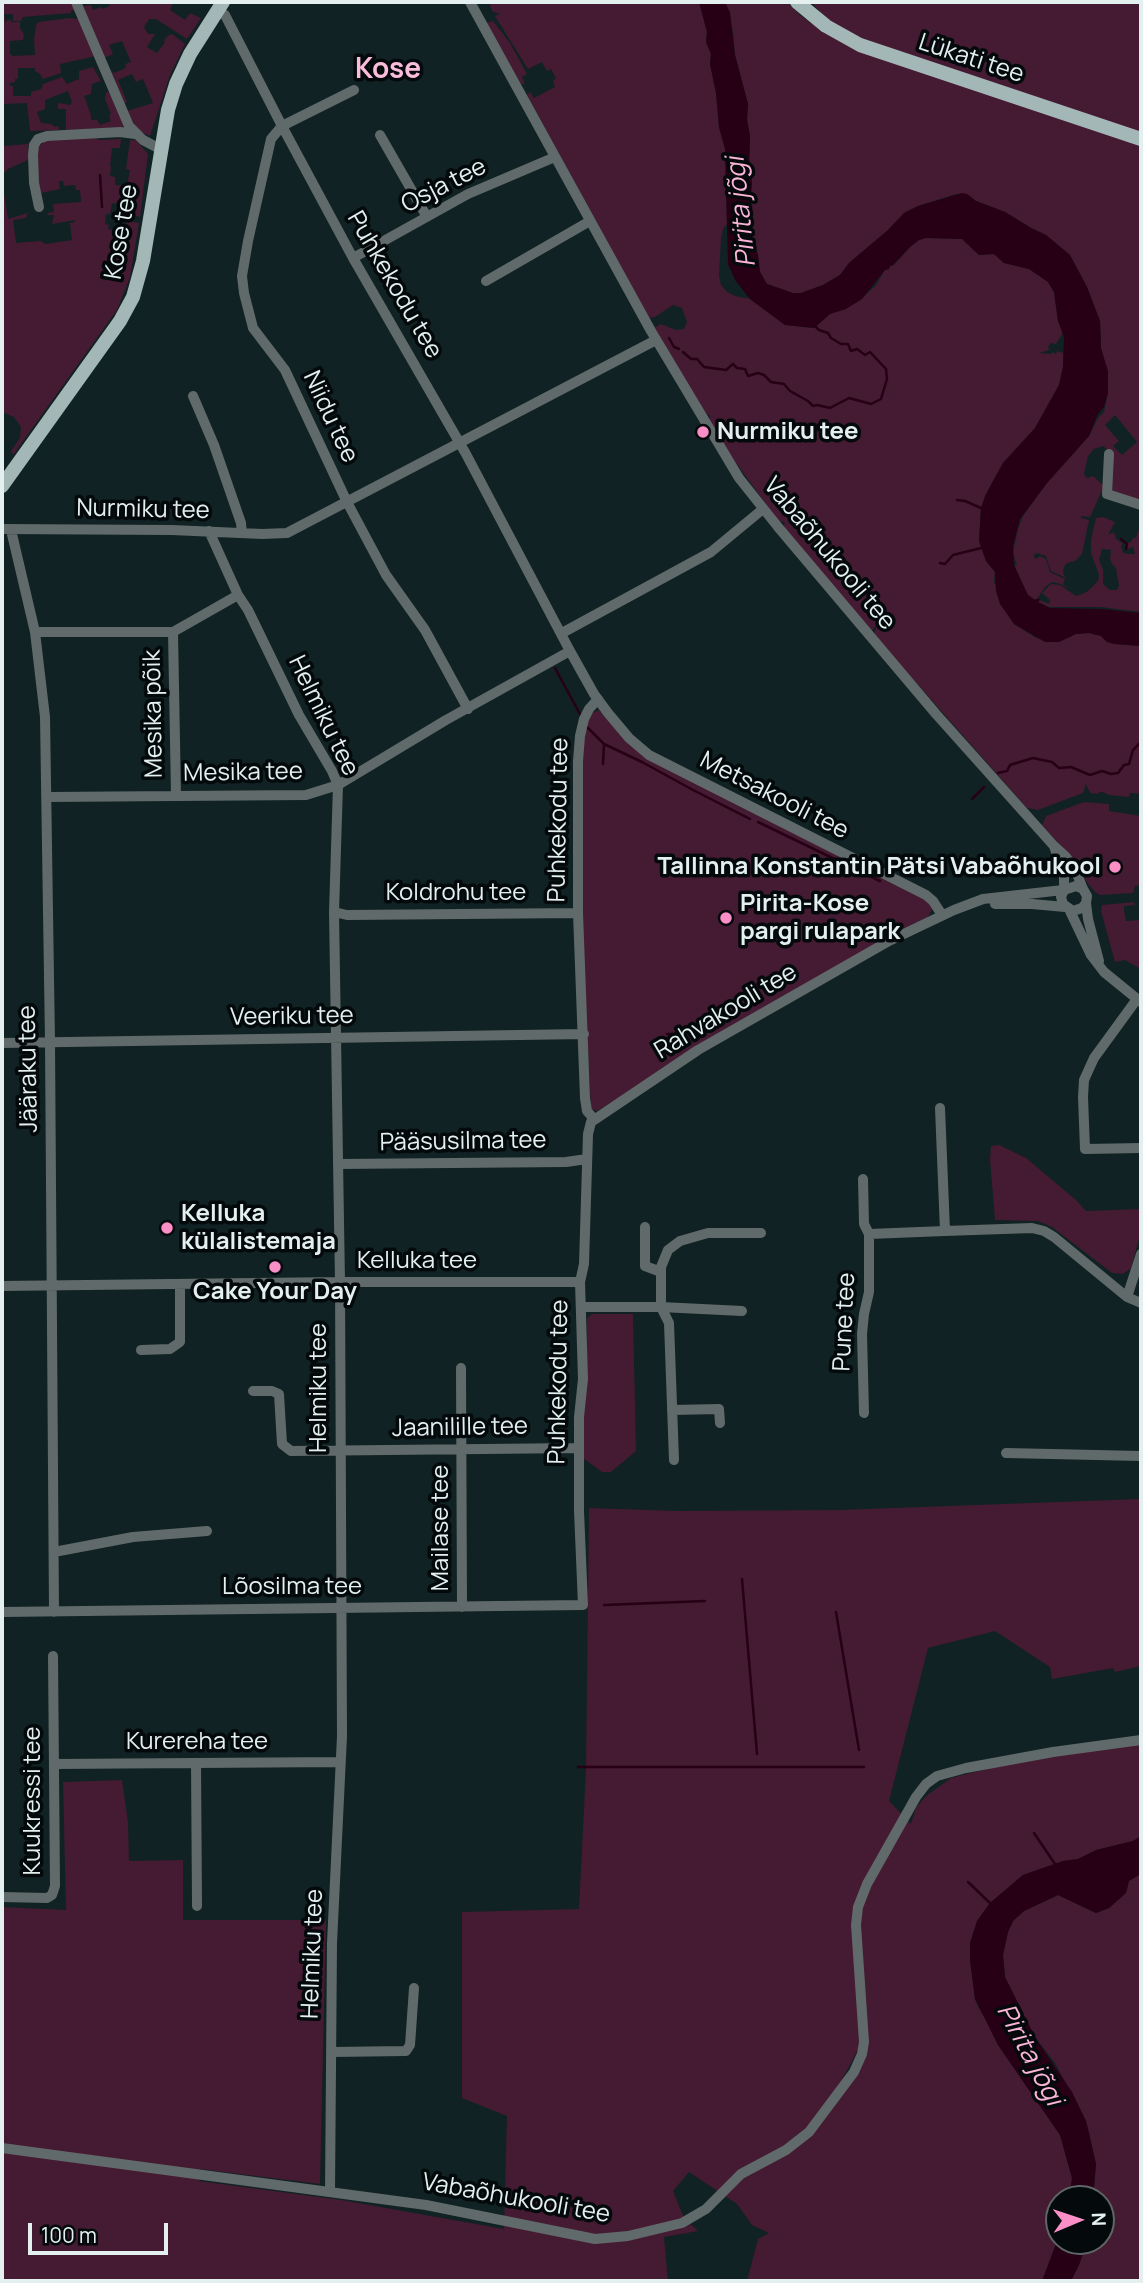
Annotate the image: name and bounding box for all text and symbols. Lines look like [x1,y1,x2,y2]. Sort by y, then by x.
street label: Lükati tee [915,28,1027,90]
district label: Kose [355,53,421,87]
street label: Osja tee [397,152,491,220]
water label: Pirita jõgi [721,155,763,269]
street label: Kose tee [99,182,145,282]
street label: Puhkekodu tee [340,206,448,364]
street label: Niidu tee [296,366,364,468]
place label: Nurmiku tee [717,418,858,446]
marker: Nurmiku tee [695,424,711,440]
street label: Vabaõhukooli tee [757,472,901,636]
street label: Nurmiku tee [76,494,210,526]
street label: Mesika põik [138,650,170,778]
street label: Helmiku tee [282,651,364,781]
street label: Puhkekodu tee [543,737,575,903]
street label: Metsakooli tee [695,746,853,846]
street label: Mesika tee [183,758,303,788]
place label: Tallinna Konstantin Pätsi Vabaõhukool [657,853,1101,881]
marker: Tallinna Konstantin Pätsi Vabaõhukool [1107,859,1123,875]
street label: Koldrohu tee [386,879,526,907]
place label: Pirita-Kose pargi rulapark [740,890,900,946]
marker: Pirita-Kose pargi rulapark [718,910,734,926]
street label: Rahvakooli tee [650,958,802,1066]
street label: Veeriku tee [230,1002,354,1032]
street label: Jääraku tee [13,1005,45,1133]
street label: Pääsusilma tee [379,1126,547,1158]
place label: Kelluka külalistemaja [181,1200,336,1256]
marker: Kelluka külalistemaja [159,1220,175,1236]
street label: Kelluka tee [357,1247,477,1275]
marker: Cake Your Day [267,1259,283,1275]
street label: Pune tee [828,1272,862,1372]
place label: Cake Your Day [193,1278,357,1306]
street label: Puhkekodu tee [543,1299,575,1465]
street label: Helmiku tee [305,1323,333,1453]
street label: Jaanilille tee [392,1412,528,1444]
street label: Mailase tee [427,1465,455,1591]
street label: Lõosilma tee [222,1573,362,1601]
street label: Kuukressi tee [19,1726,47,1876]
street label: Kurereha tee [126,1728,268,1756]
street label: Helmiku tee [296,1888,330,2020]
water label: Pirita jõgi [989,1999,1069,2111]
street label: Vabaõhukooli tee [420,2168,612,2230]
north arrow [1045,2185,1115,2255]
scale bar [32,2210,172,2254]
text: N [1086,2212,1112,2227]
text: 100 m [41,2221,97,2249]

